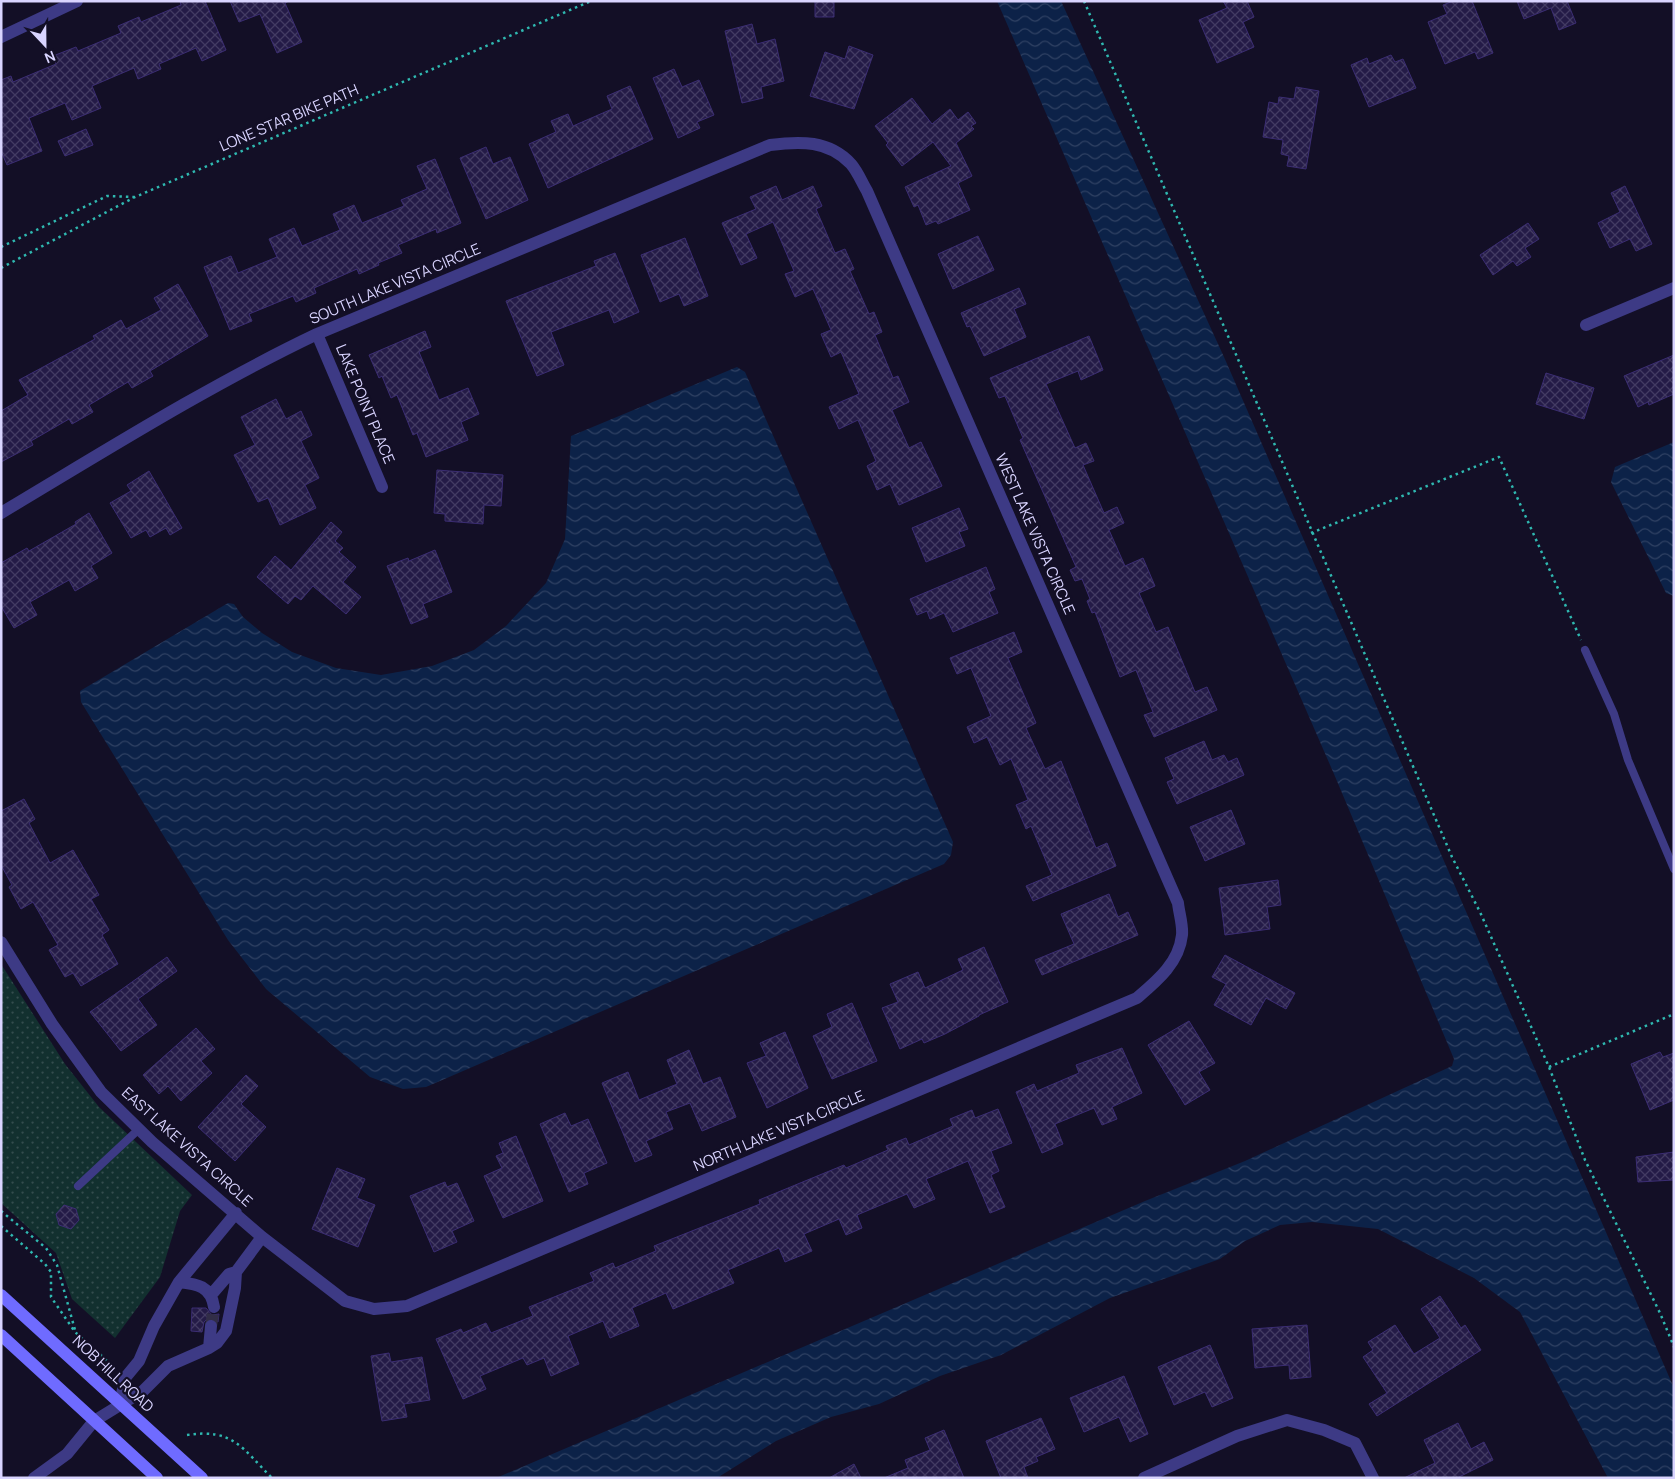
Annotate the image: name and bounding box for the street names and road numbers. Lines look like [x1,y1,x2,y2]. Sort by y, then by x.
street label: LONE STAR BIKE PATH [216,79,362,156]
street label: SOUTH LAKE VISTA CIRCLE [306,238,484,329]
street label: LAKE POINT PLACE [331,341,400,467]
street label: WEST LAKE VISTA CIRCLE [990,450,1080,618]
street label: EAST LAKE VISTA CIRCLE [117,1082,257,1211]
street label: NORTH LAKE VISTA CIRCLE [690,1085,868,1176]
street label: NOB HILL ROAD [68,1330,159,1417]

